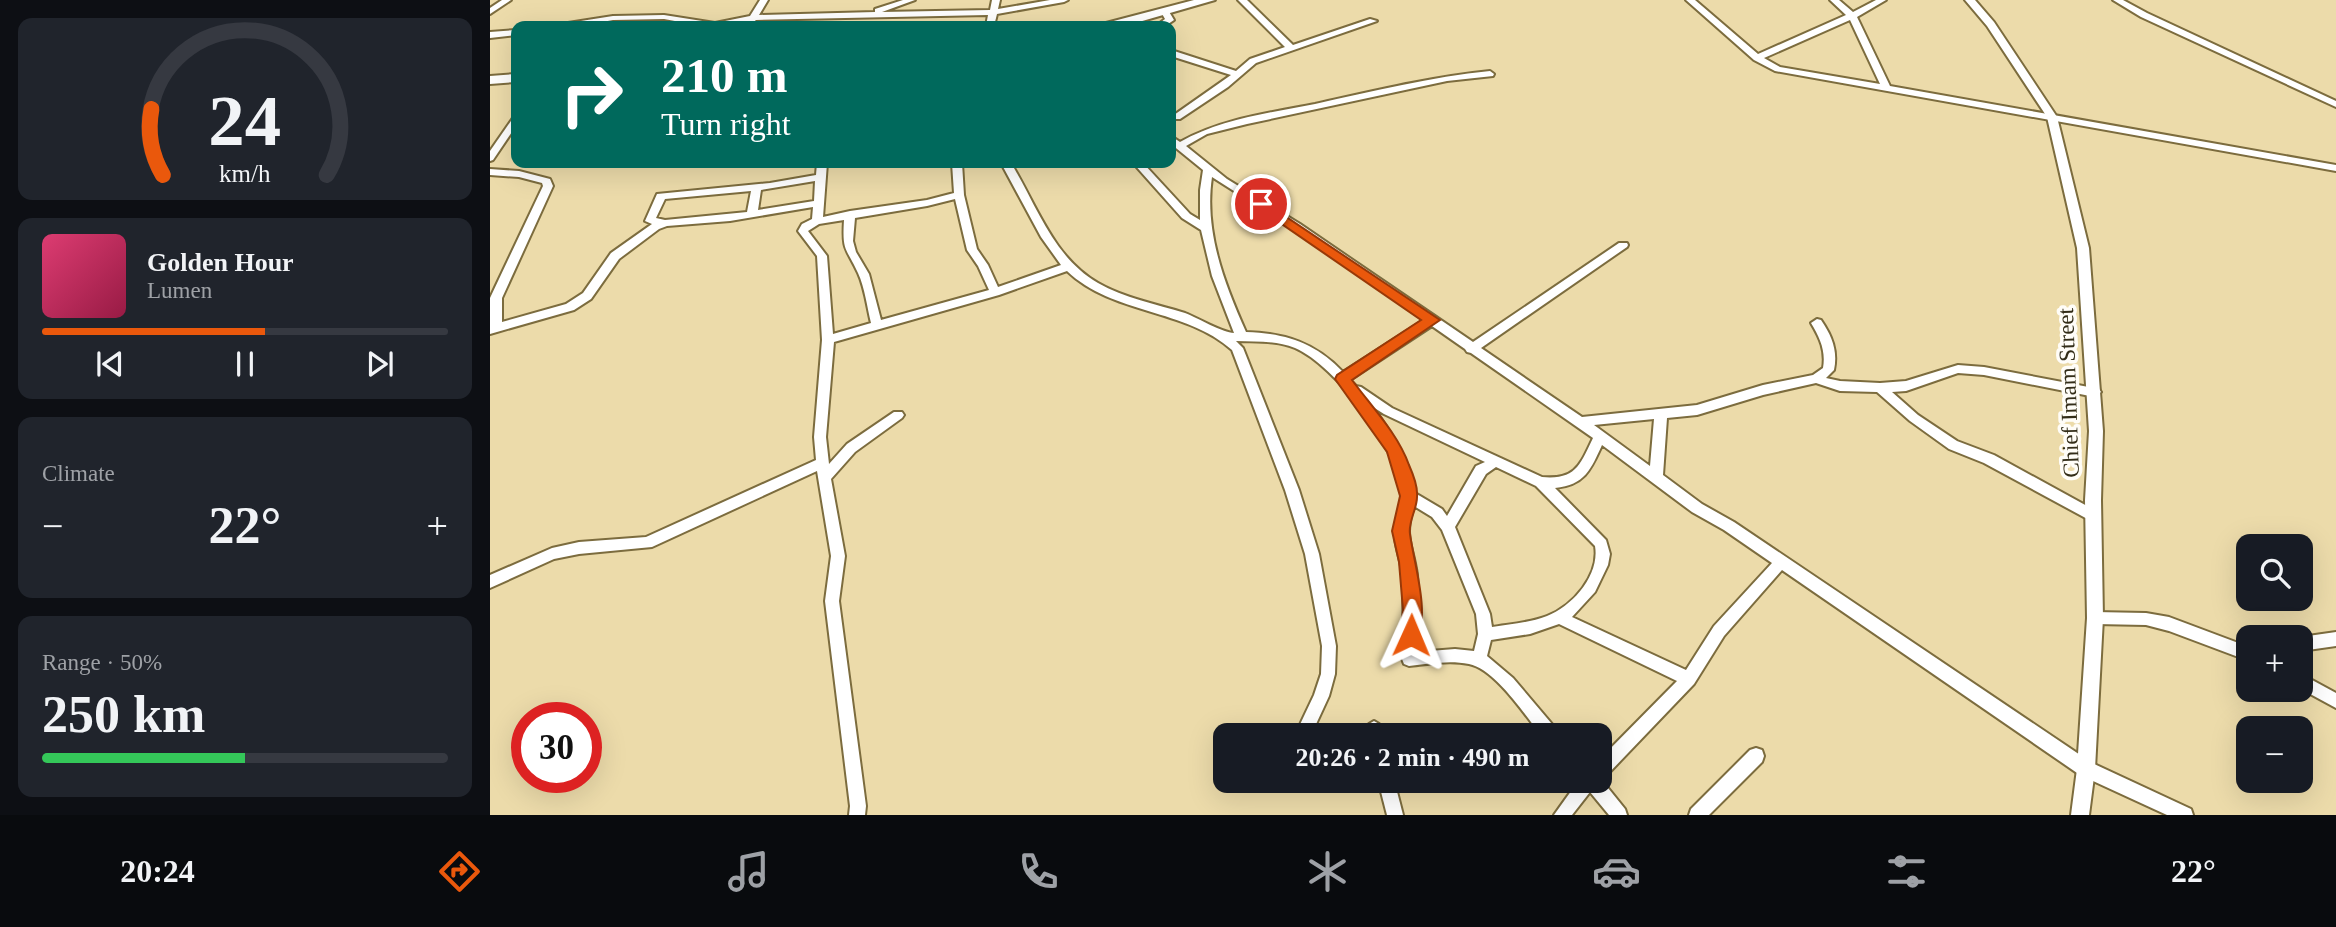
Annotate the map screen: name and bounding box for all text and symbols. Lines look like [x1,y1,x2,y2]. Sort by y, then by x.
text: 210 m [661,48,788,103]
icon: right [546,49,637,140]
text: 24 [209,80,281,161]
text: Turn right [661,106,791,142]
text: km/h [219,160,271,187]
pin [1231,174,1291,234]
icon: arrive [1242,185,1280,223]
text: Golden Hour [147,248,294,277]
text: Lumen [147,278,212,303]
street label: Chief Imam Street [2053,307,2084,478]
icon: previous [91,345,129,383]
icon: pause [226,345,264,383]
icon: next [361,345,399,383]
text: Climate [42,461,115,486]
text: 22° [209,497,281,554]
text: − [42,505,63,547]
text: + [427,505,448,547]
map controls [2236,534,2313,793]
button: search [2236,534,2313,611]
position arrow [1374,598,1448,672]
button: + [2236,625,2313,702]
text: Range · 50% [42,650,162,675]
text: 250 km [42,686,205,743]
speed limit sign: 30 [511,702,602,793]
button: − [2236,716,2313,793]
text: 20:26 · 2 min · 490 m [1296,743,1530,772]
icon: directions [435,847,484,896]
icon: music [724,847,773,896]
icon: phone [1014,847,1063,896]
icon: climate [1303,847,1352,896]
icon: car [1592,847,1641,896]
icon: filters [1882,847,1931,896]
text: 20:24 [120,853,195,889]
text: 22° [2171,853,2216,889]

